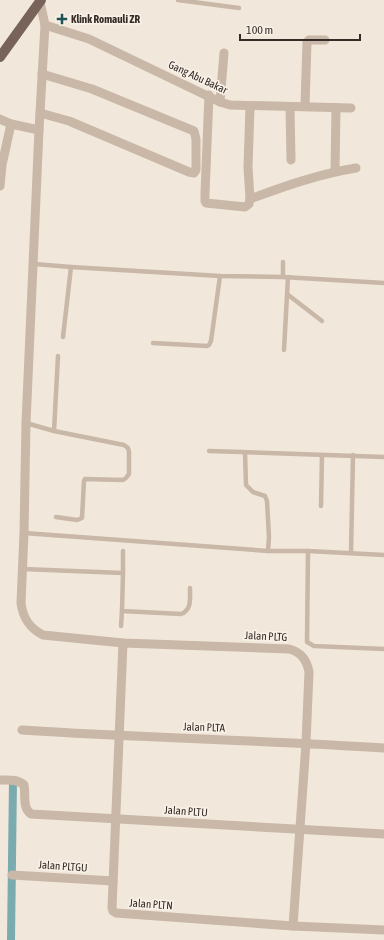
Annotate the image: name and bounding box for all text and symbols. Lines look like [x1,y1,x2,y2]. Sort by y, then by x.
marker: Klink Romauli ZR [56,13,68,25]
place label: Klink Romauli ZR [71,13,140,25]
scale bar [240,16,360,42]
text: 100 m [246,23,273,37]
street label: Gang Abu Bakar [167,58,230,96]
street label: Jalan PLTG [244,629,288,643]
street label: Jalan PLTA [183,720,226,734]
street label: Jalan PLTU [164,803,208,819]
street label: Jalan PLTGU [38,858,88,874]
street label: Jalan PLTN [129,896,173,912]

